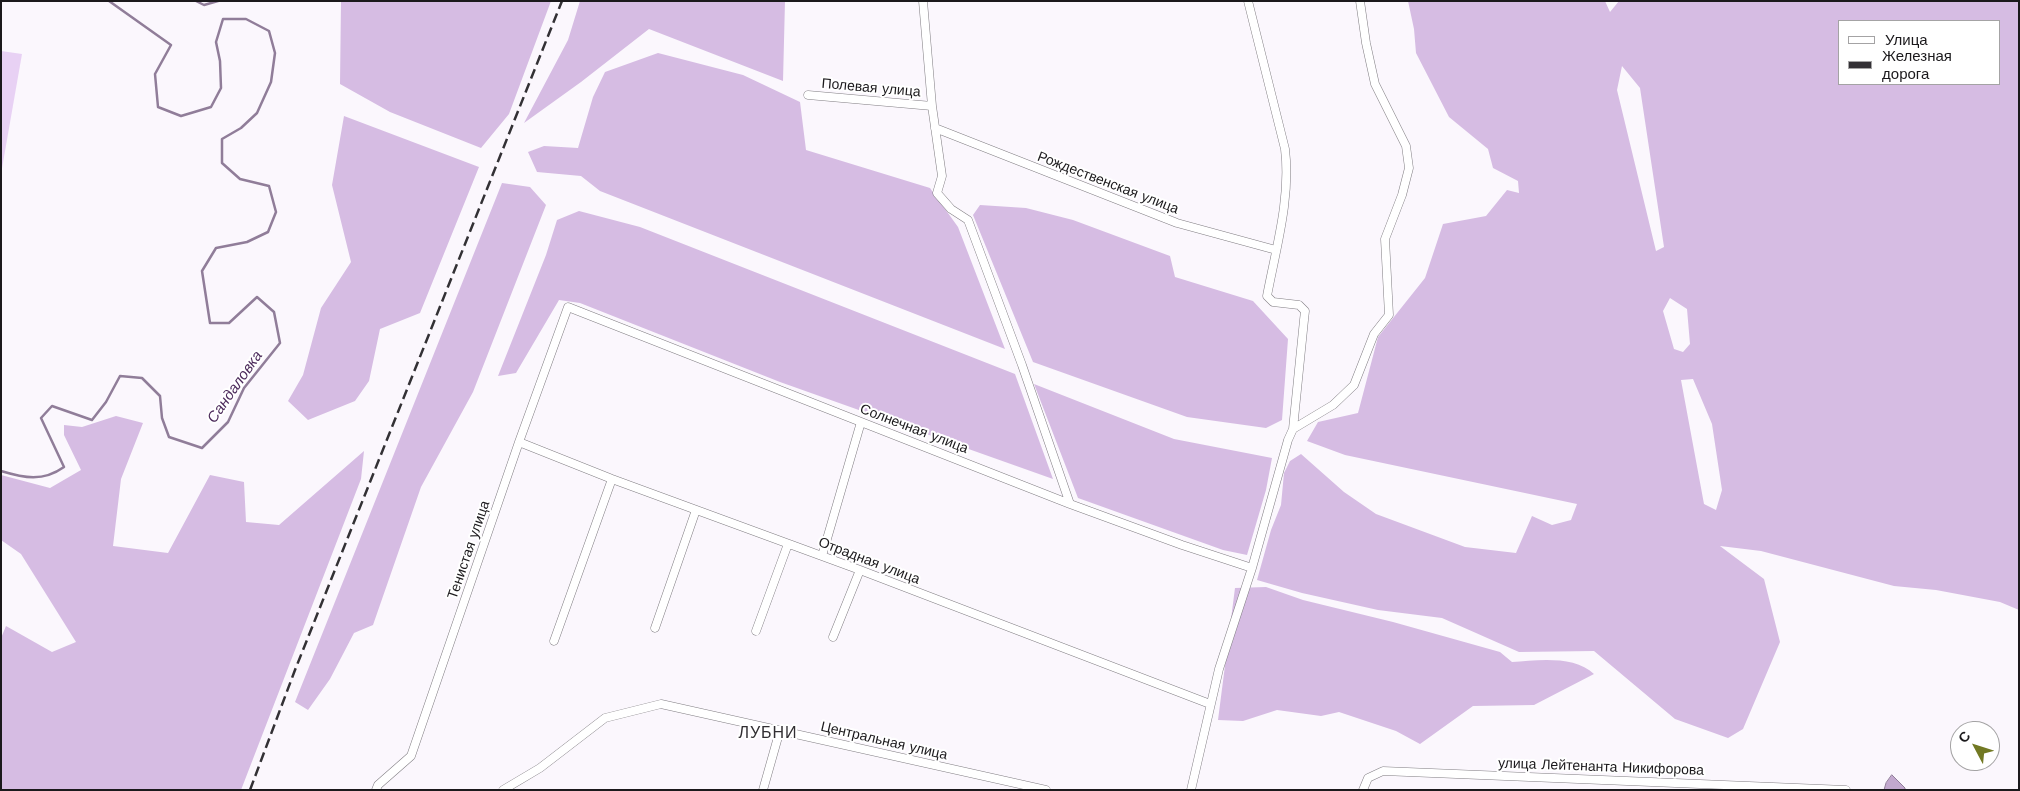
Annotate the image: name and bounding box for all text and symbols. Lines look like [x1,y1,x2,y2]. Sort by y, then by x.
legend [1838,20,2000,85]
text: Улица [1885,31,1928,49]
text: Железная дорога [1882,47,1952,83]
street label: Полевая улица [821,75,921,101]
street label: Рождественская улица [1035,148,1181,218]
water label: Сандаловка [204,347,266,427]
street label: Солнечная улица [858,401,970,457]
street label: Тенистая улица [444,499,494,601]
street label: Отрадная улица [816,534,922,588]
street label: Центральная улица [819,718,949,764]
north arrow [1950,721,2000,771]
district label: ЛУБНИ [738,723,798,743]
text: С [1955,728,1974,746]
street label: улица Лейтенанта Никифорова [1498,755,1704,779]

